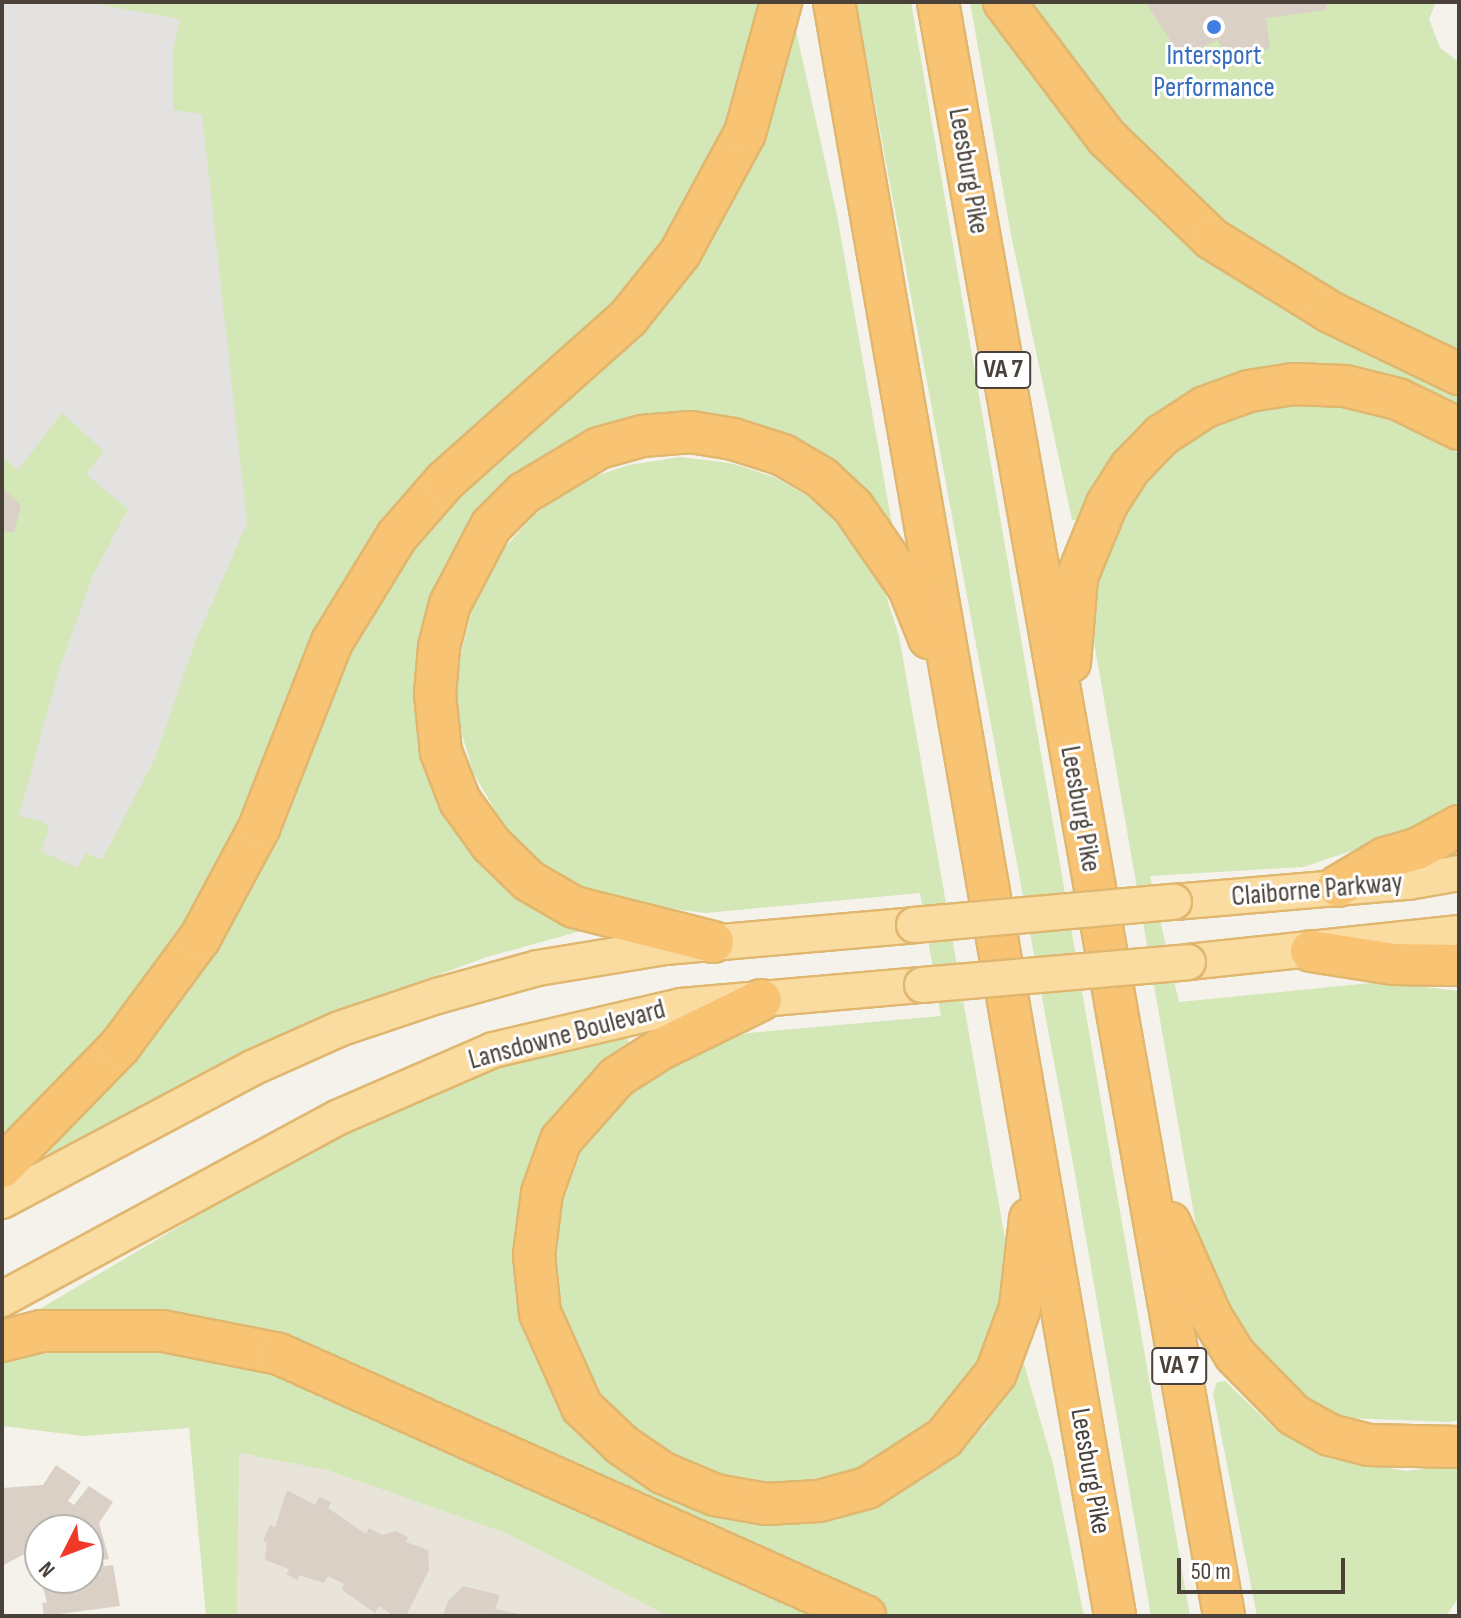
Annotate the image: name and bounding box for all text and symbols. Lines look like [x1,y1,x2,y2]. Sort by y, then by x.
marker: Intersport Performance [1205,18,1223,36]
place label: Intersport Performance [1153,39,1275,105]
street label: Leesburg Pike [940,105,996,237]
road number: VA 7 [975,348,1031,392]
street label: Leesburg Pike [1052,743,1108,875]
street label: Claiborne Parkway [1230,866,1404,914]
street label: Lansdowne Boulevard [465,993,669,1077]
road number: VA 7 [1151,1344,1207,1388]
street label: Leesburg Pike [1062,1405,1118,1537]
north arrow [24,1514,104,1594]
scale bar [1181,1542,1349,1592]
text: N [33,1556,61,1582]
text: 50 m [1191,1557,1231,1586]

